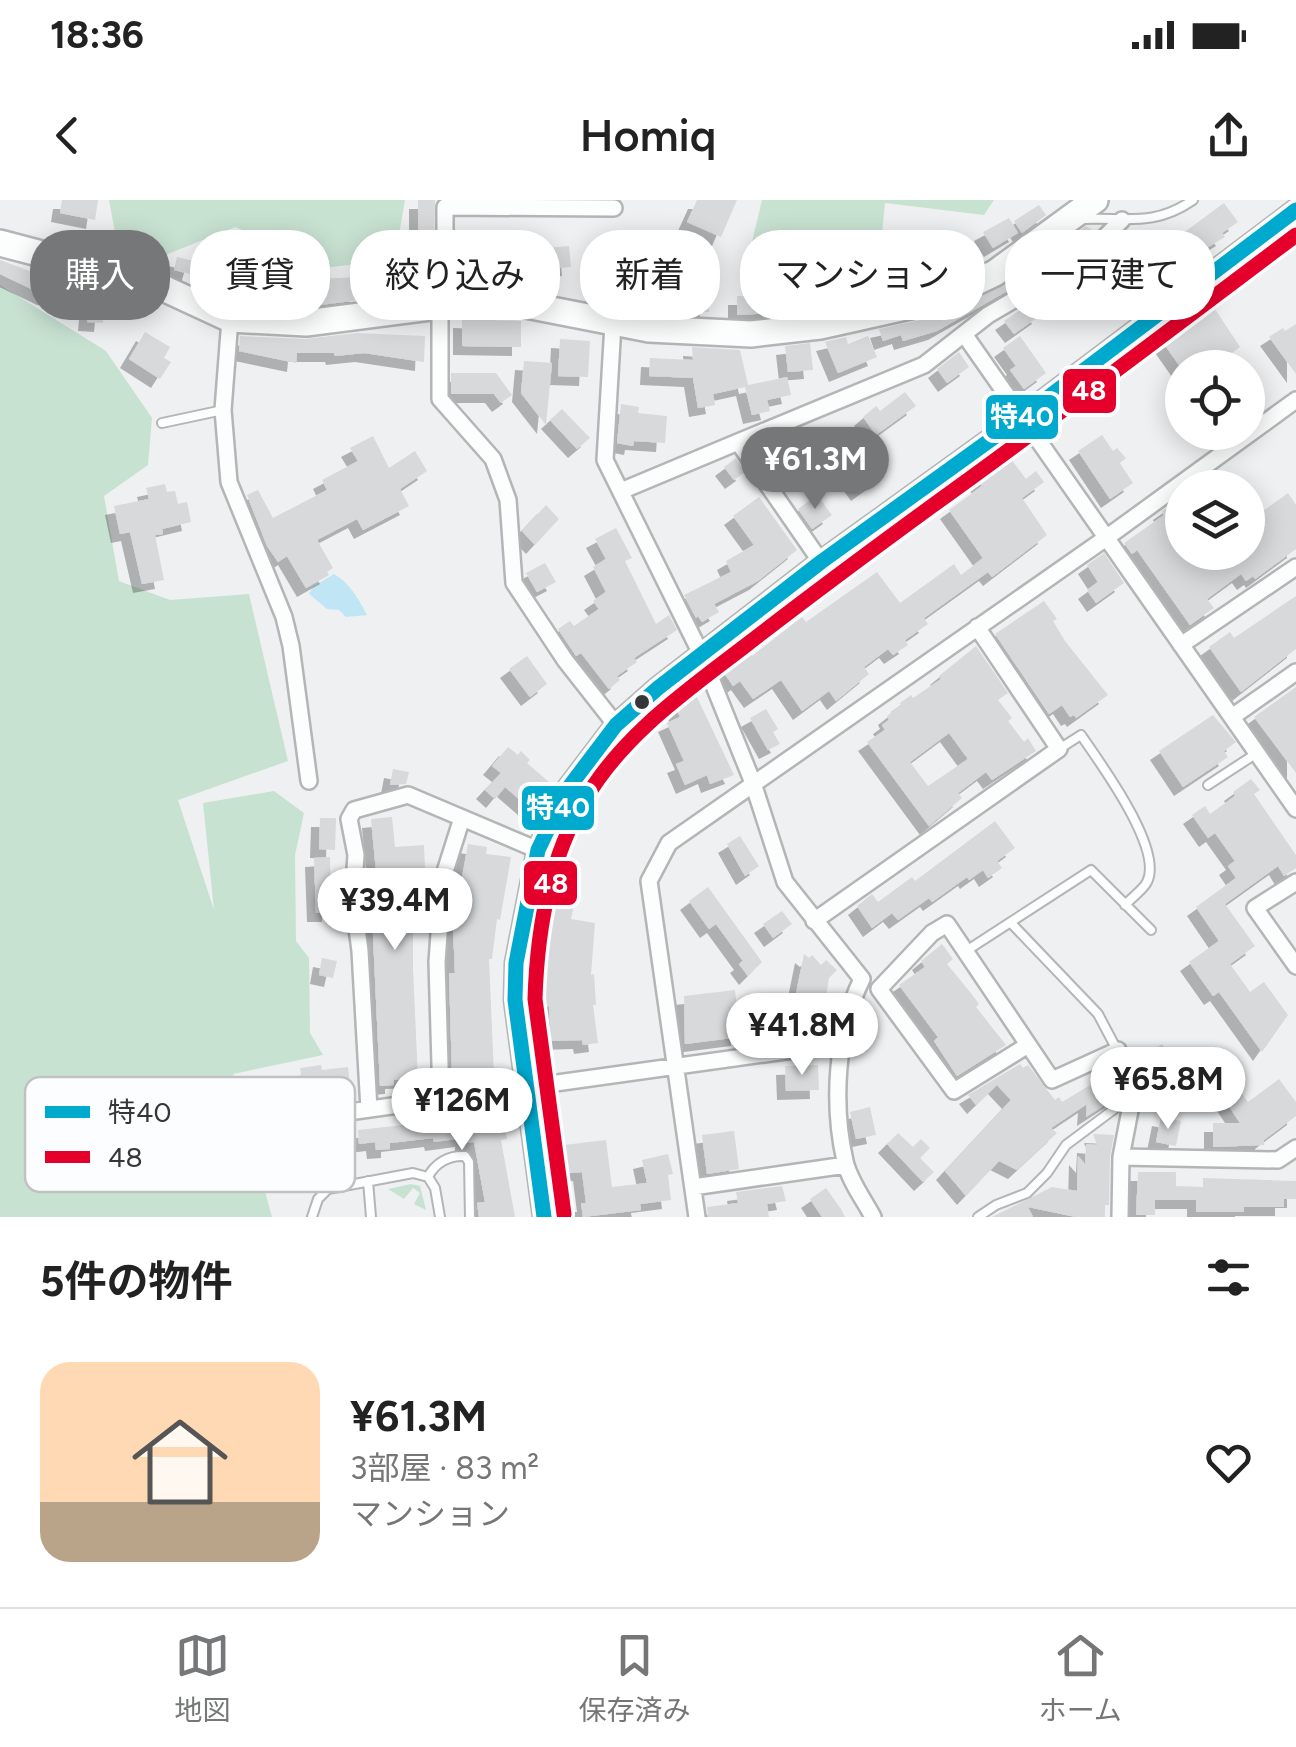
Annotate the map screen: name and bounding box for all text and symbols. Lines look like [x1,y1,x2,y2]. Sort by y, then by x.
text: 18:36 [50,12,144,58]
icon: back [40,108,95,163]
text: Homiq [580,108,716,162]
icon: share [1201,108,1256,163]
chip: 購入 [30,230,170,320]
chip: 賃貸 [190,230,330,320]
chip: 絞り込み [350,230,560,320]
chip: 新着 [580,230,720,320]
chip: マンション [740,230,985,320]
chip: 一戸建て [1005,230,1215,320]
map controls [1165,350,1265,570]
button: locate [1165,350,1265,450]
line badge: 48 [1061,367,1118,415]
text: 48 [1072,373,1106,407]
line badge: 特40 [984,393,1060,441]
text: 特40 [990,399,1054,433]
pin: ¥61.3M [734,427,896,512]
text: ¥61.3M [763,440,867,478]
button: layers [1165,470,1265,570]
unlabelled marker [632,692,652,712]
line badge: 特40 [520,784,596,832]
text: 特40 [526,790,590,824]
line badge: 48 [522,859,579,907]
text: 48 [534,866,568,900]
pin: ¥39.4M [314,868,476,953]
text: ¥39.4M [339,881,451,919]
pin: ¥41.8M [721,993,883,1078]
text: ¥41.8M [748,1006,856,1044]
pin: ¥65.8M [1087,1047,1249,1132]
text: ¥65.8M [1112,1060,1224,1098]
pin: ¥126M [392,1068,532,1153]
legend [25,1077,355,1192]
text: ¥126M [413,1081,511,1119]
text: 特40 [108,1095,171,1129]
text: 48 [108,1140,143,1174]
icon: filters [1201,1250,1256,1305]
text: 5件の物件 [40,1256,232,1307]
text: ¥61.3M [350,1391,487,1442]
icon: home [120,1402,240,1522]
icon: heart [1201,1435,1256,1490]
text: 3部屋 · 83 m² [350,1449,539,1487]
text: マンション [350,1495,510,1533]
tab: 地図 [174,1628,230,1728]
tab: 保存済み [578,1628,690,1728]
tab: ホーム [1039,1628,1122,1728]

